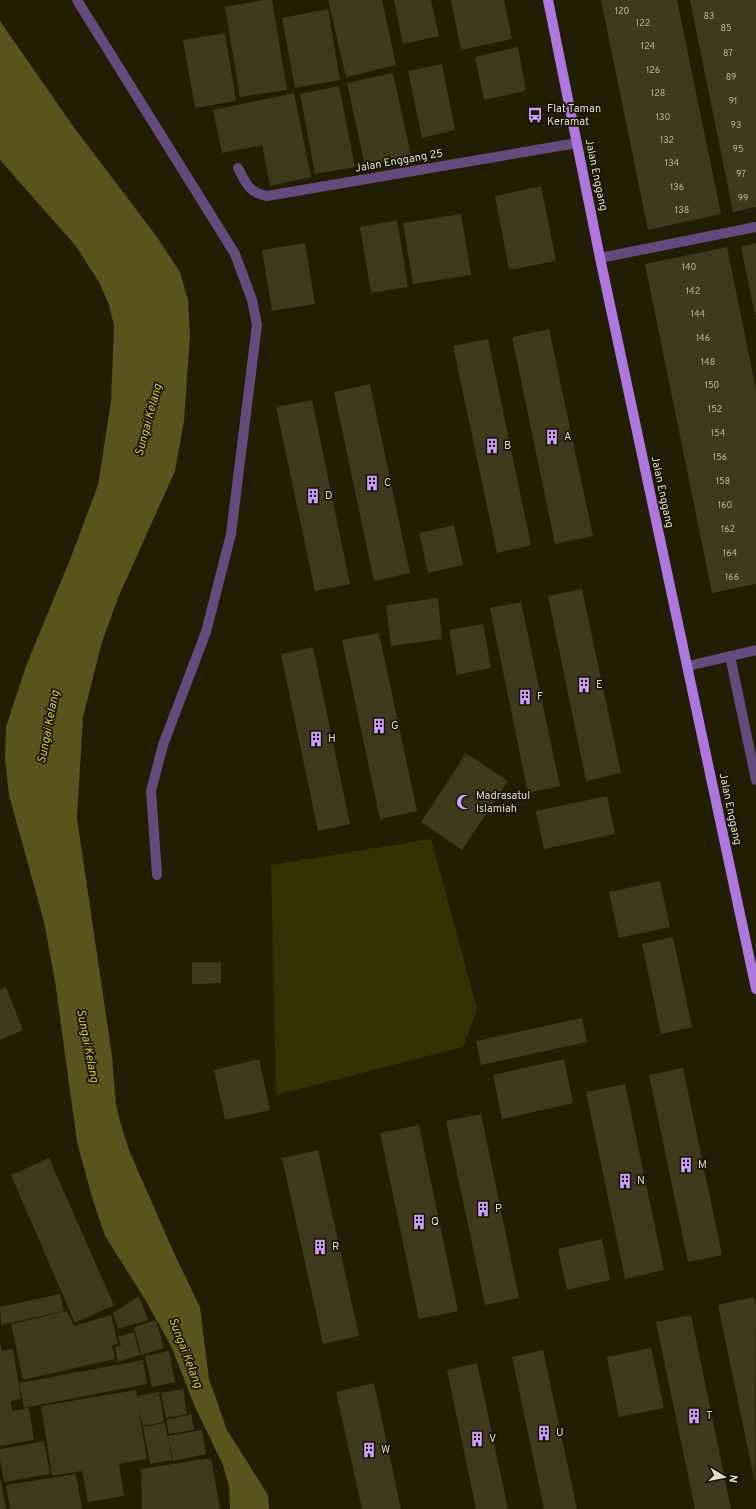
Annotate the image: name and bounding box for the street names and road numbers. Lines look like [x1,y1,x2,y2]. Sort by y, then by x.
street label: Jalan Enggang [582,138,610,212]
street label: Jalan Enggang 25 [354,146,444,176]
street label: Jalan Enggang [648,455,676,529]
street label: Jalan Enggang [716,772,744,846]

